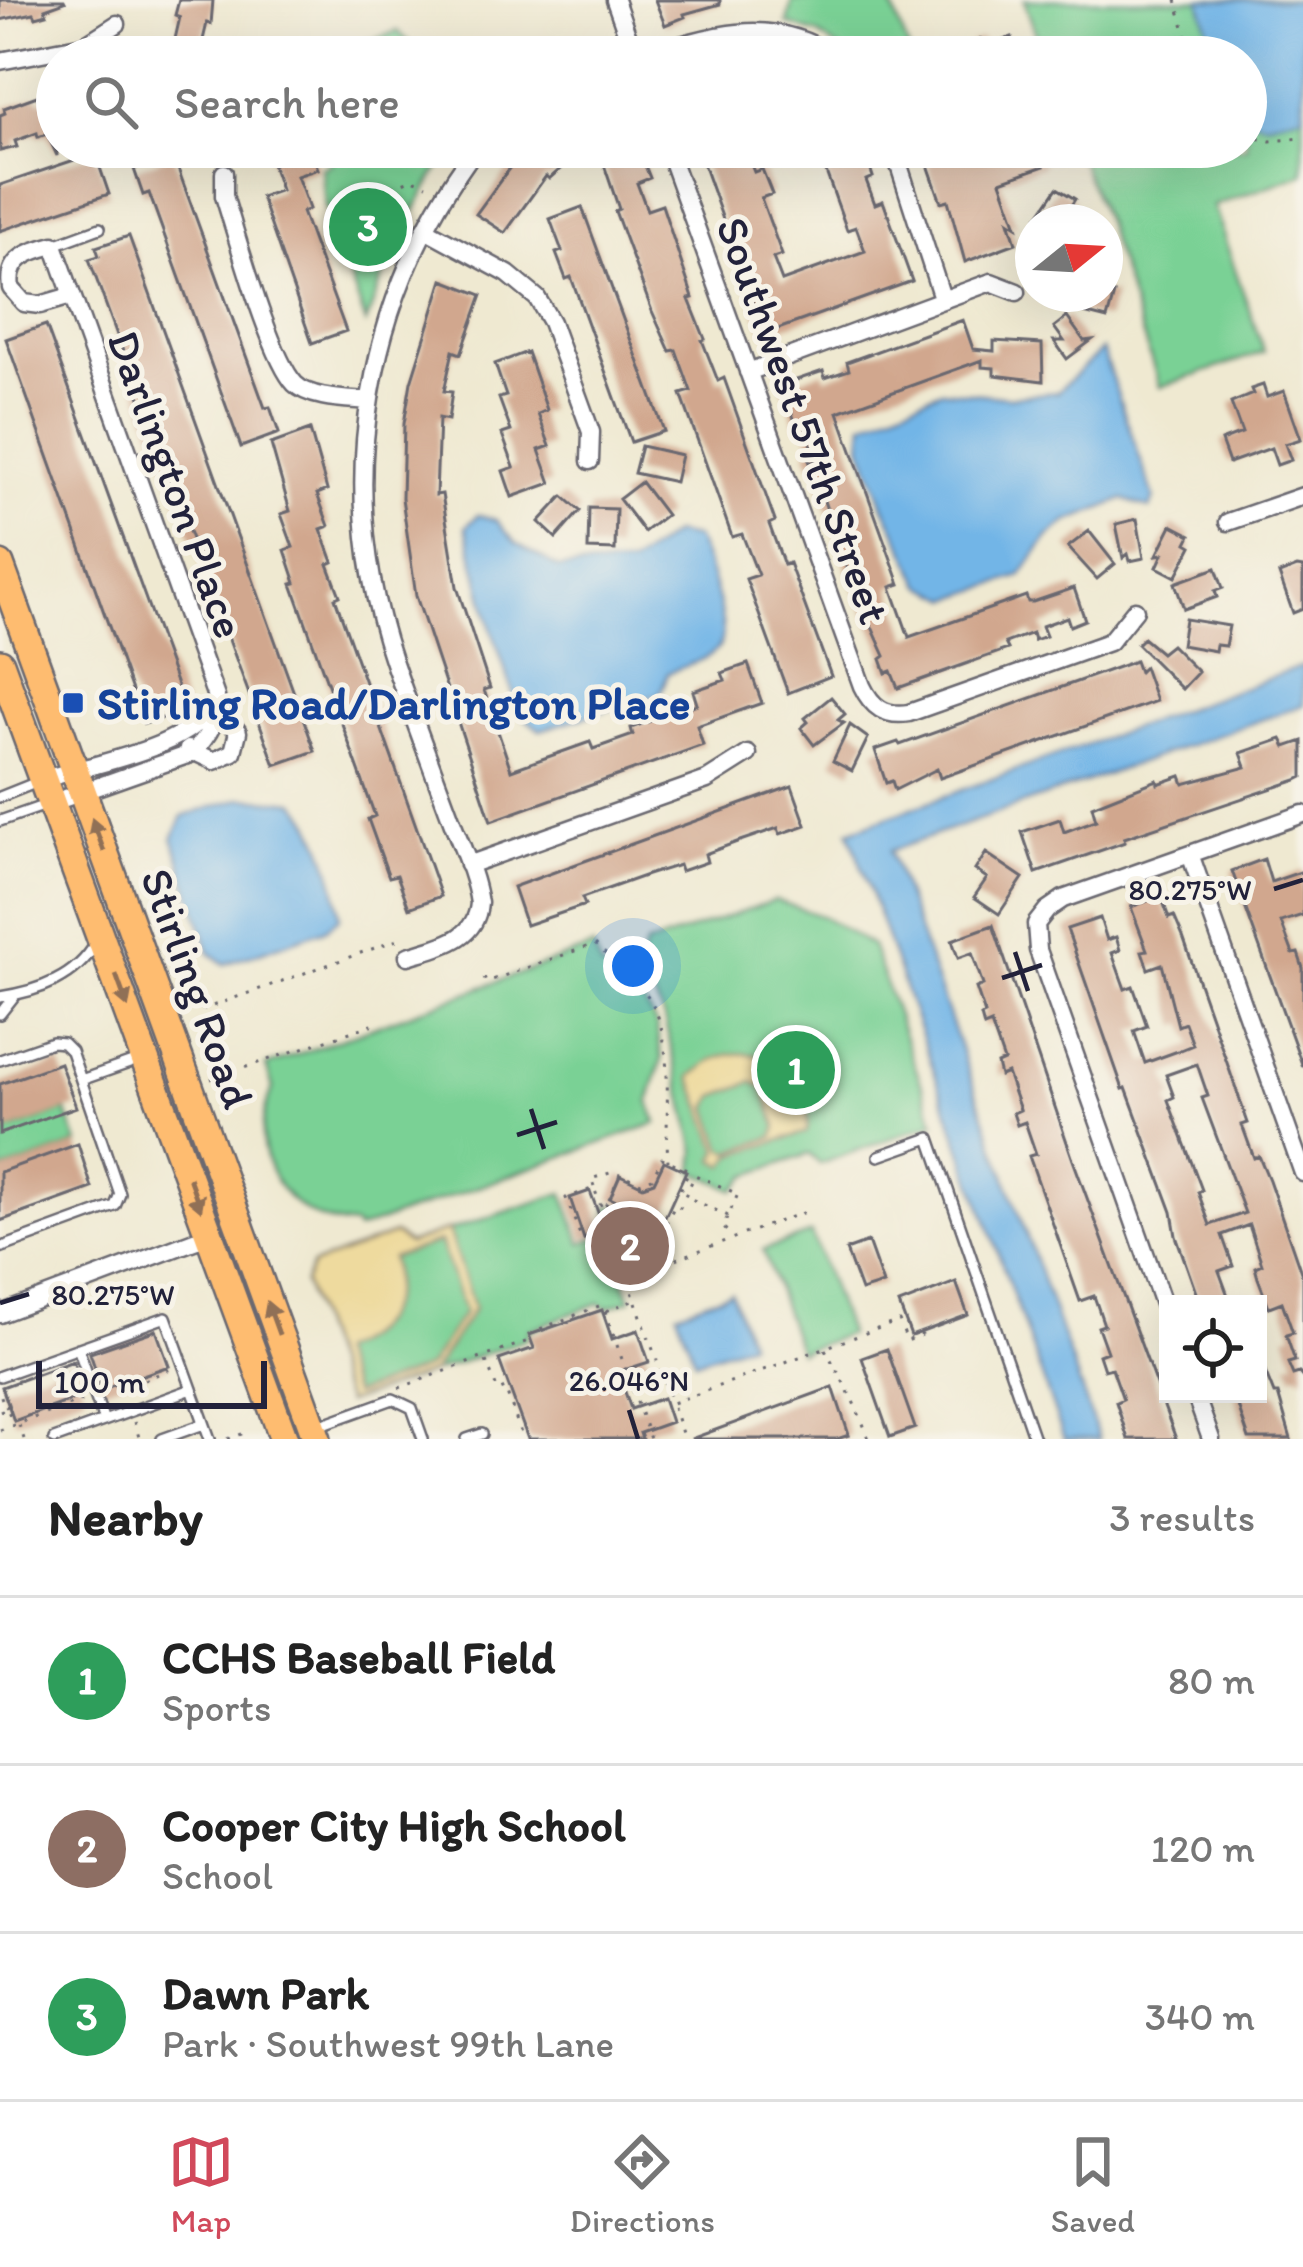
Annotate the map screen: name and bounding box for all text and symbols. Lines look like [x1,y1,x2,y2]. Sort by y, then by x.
search box [36,36,1267,168]
icon: search [78,69,144,135]
text: Search here [174,75,400,129]
pin: 3 [329,182,407,272]
north arrow [1015,204,1123,312]
street label: Southwest 57th Street [705,209,903,631]
street label: Darlington Place [96,323,258,645]
place label: Stirling Road/Darlington Place [97,676,690,730]
marker: Stirling Road/Darlington Place [60,690,86,716]
one-way arrow [88,817,106,853]
street label: Stirling Road [130,861,266,1115]
text: 80.275°W [1128,871,1252,908]
your location [603,936,663,996]
one-way arrow [114,973,132,1009]
pin: 1 [757,1025,835,1115]
one-way arrow [187,1176,205,1212]
pin: 2 [591,1201,669,1291]
text: 80.275°W [51,1276,175,1313]
map controls [1159,1295,1267,1403]
button: locate [1159,1295,1267,1403]
one-way arrow [263,1300,281,1336]
scale bar [36,1355,267,1408]
text: 100 m [54,1362,145,1401]
text: 26.046°N [569,1362,689,1399]
text: Nearby [48,1487,203,1548]
text: 3 results [1109,1494,1255,1541]
text: CCHS Baseball Field [162,1630,555,1684]
text: 1 [78,1657,96,1704]
text: 80 m [1168,1657,1255,1704]
text: Sports [162,1684,271,1731]
text: Cooper City High School [162,1798,626,1852]
text: 2 [77,1825,97,1872]
text: 120 m [1151,1825,1255,1872]
text: School [162,1852,273,1899]
text: Dawn Park [162,1966,369,2020]
text: 3 [76,1993,98,2040]
text: 340 m [1145,1993,1255,2040]
text: Park · Southwest 99th Lane [162,2020,614,2067]
tab: Map [168,2129,234,2240]
tab: Directions [570,2129,715,2240]
tab: Saved [1051,2129,1135,2240]

